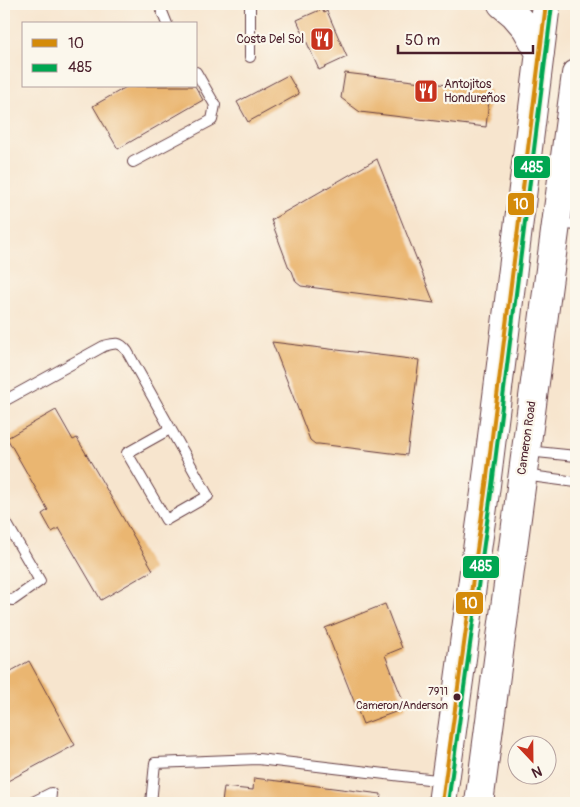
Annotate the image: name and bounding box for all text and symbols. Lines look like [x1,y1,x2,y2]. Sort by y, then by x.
legend [22,22,198,88]
scale bar [398,22,532,54]
restaurant icon: Costa Del Sol [309,26,335,52]
text: 50 m [405,31,440,50]
place label: Costa Del Sol [237,32,304,47]
text: 10 [68,34,84,53]
text: 485 [68,58,92,77]
place label: Antojitos Hondureños [444,77,506,106]
restaurant icon: Antojitos Hondureños [413,78,439,104]
line badge: 485 [513,155,551,179]
text: 485 [521,159,544,176]
line badge: 10 [507,192,535,216]
text: 10 [513,196,529,213]
street label: Cameron Road [514,400,540,476]
line badge: 485 [462,555,500,579]
text: 485 [470,558,493,575]
line badge: 10 [455,591,484,615]
text: 10 [462,595,478,612]
place label: 7911 Cameron/Anderson [356,685,448,712]
marker: 7911 Cameron/Anderson [452,692,462,702]
north arrow [508,734,558,784]
text: N [529,762,544,781]

